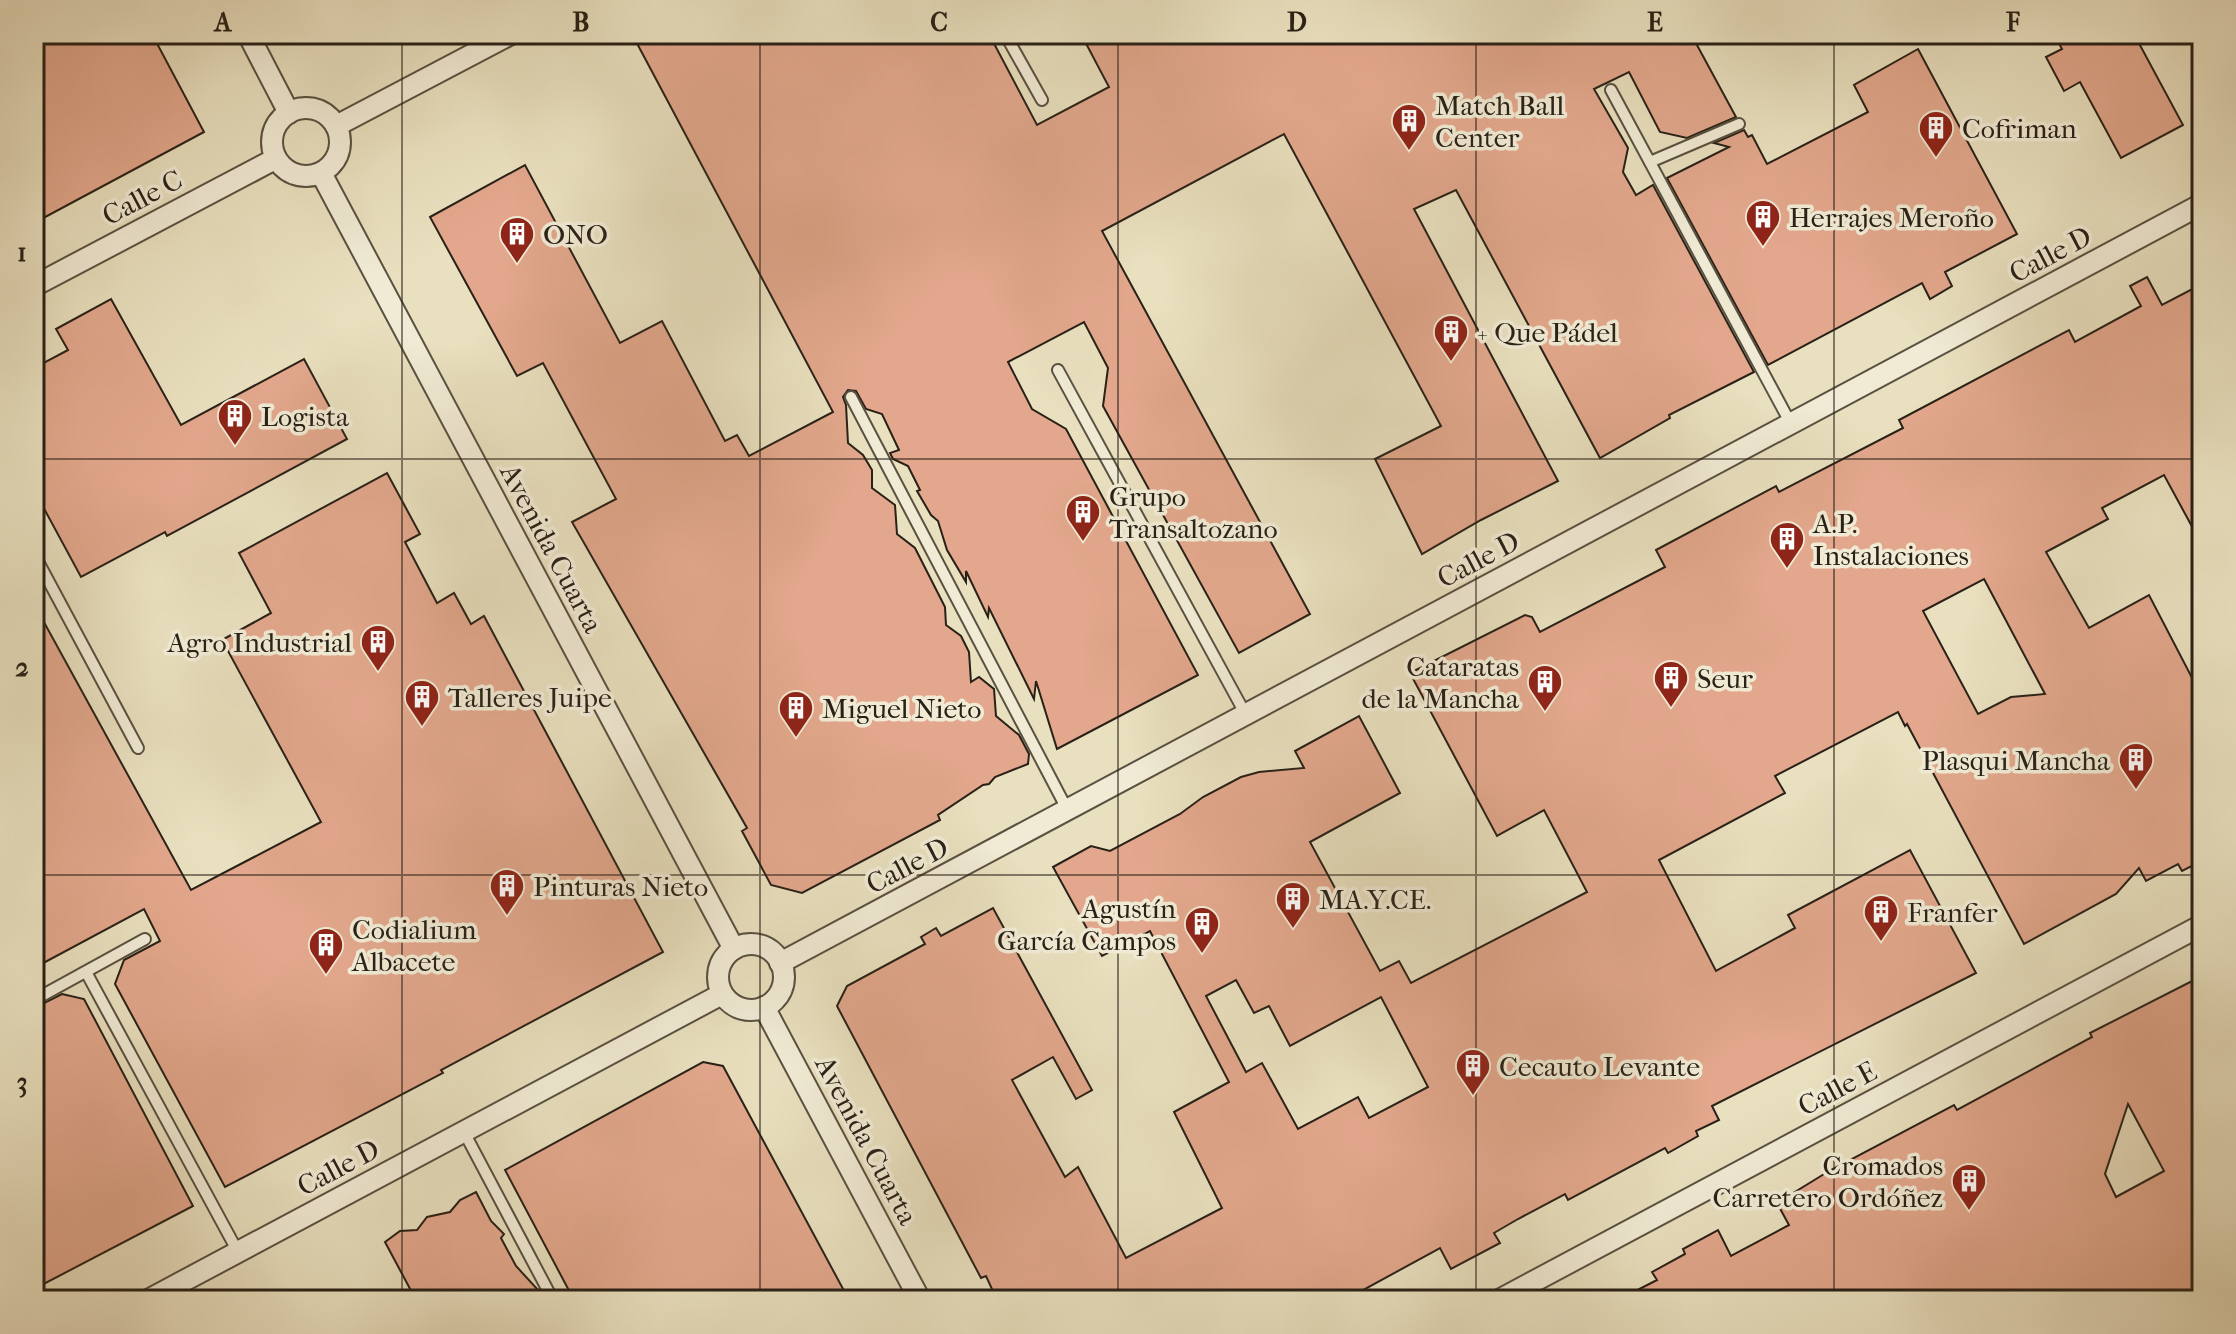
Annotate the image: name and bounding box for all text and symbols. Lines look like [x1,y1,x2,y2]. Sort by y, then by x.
text: A [213,7,233,38]
text: B [573,7,590,38]
text: C [930,7,948,38]
text: D [1287,7,1307,38]
text: E [1647,7,1663,38]
text: F [2005,7,2020,38]
place label: Match Ball Center [1435,89,1564,154]
building icon: Match Ball Center [1390,102,1428,152]
building icon: Cofriman [1917,109,1955,159]
place label: Cofriman [1962,112,2077,145]
street label: Calle C [97,163,188,232]
building icon: Herrajes Meroño [1744,198,1782,248]
place label: Herrajes Meroño [1789,201,1994,234]
building icon: ONO [498,215,536,265]
place label: ONO [543,218,608,251]
street label: Calle D [2004,219,2097,290]
text: 1 [17,237,27,268]
building icon: + Que Pádel [1432,313,1470,363]
place label: + Que Pádel [1477,316,1618,349]
building icon: Logista [216,397,254,447]
place label: Logista [261,400,350,433]
street label: Avenida Cuarta [493,457,610,639]
place label: Grupo Transaltozano [1109,480,1278,545]
building icon: Grupo Transaltozano [1064,493,1102,543]
place label: A.P. Instalaciones [1812,507,1969,572]
building icon: A.P. Instalaciones [1768,520,1806,570]
street label: Calle D [1432,524,1525,595]
building icon: Agro Industrial [359,623,397,673]
place label: Agro Industrial [166,626,352,659]
place label: Cataratas de la Mancha [1362,650,1520,715]
text: 2 [15,652,29,683]
building icon: Seur [1652,659,1690,709]
place label: Seur [1697,662,1753,695]
building icon: Cataratas de la Mancha [1526,663,1564,713]
building icon: Talleres Juipe [403,678,441,728]
place label: Talleres Juipe [448,681,612,714]
building icon: Miguel Nieto [777,689,815,739]
place label: Miguel Nieto [822,692,981,725]
building icon: Plasqui Mancha [2117,741,2155,791]
place label: Plasqui Mancha [1922,744,2111,777]
street label: Calle D [861,830,954,901]
building icon: Pinturas Nieto [488,867,526,917]
place label: Pinturas Nieto [533,870,708,903]
building icon: MA.Y.CE. [1274,880,1312,930]
place label: MA.Y.CE. [1319,883,1431,916]
place label: Agustín García Campos [997,892,1176,957]
building icon: Franfer [1862,893,1900,943]
place label: Franfer [1907,896,1998,929]
building icon: Agustín García Campos [1183,905,1221,955]
place label: Codialium Albacete [351,913,477,978]
building icon: Codialium Albacete [307,926,345,976]
building icon: Cecauto Levante [1454,1047,1492,1097]
street label: Avenida Cuarta [808,1049,925,1231]
place label: Cecauto Levante [1499,1050,1700,1083]
street label: Calle E [1792,1054,1882,1123]
text: 3 [17,1067,27,1098]
street label: Calle D [292,1132,385,1203]
place label: Cromados Carretero Ordóñez [1713,1149,1943,1214]
building icon: Cromados Carretero Ordóñez [1950,1162,1988,1212]

